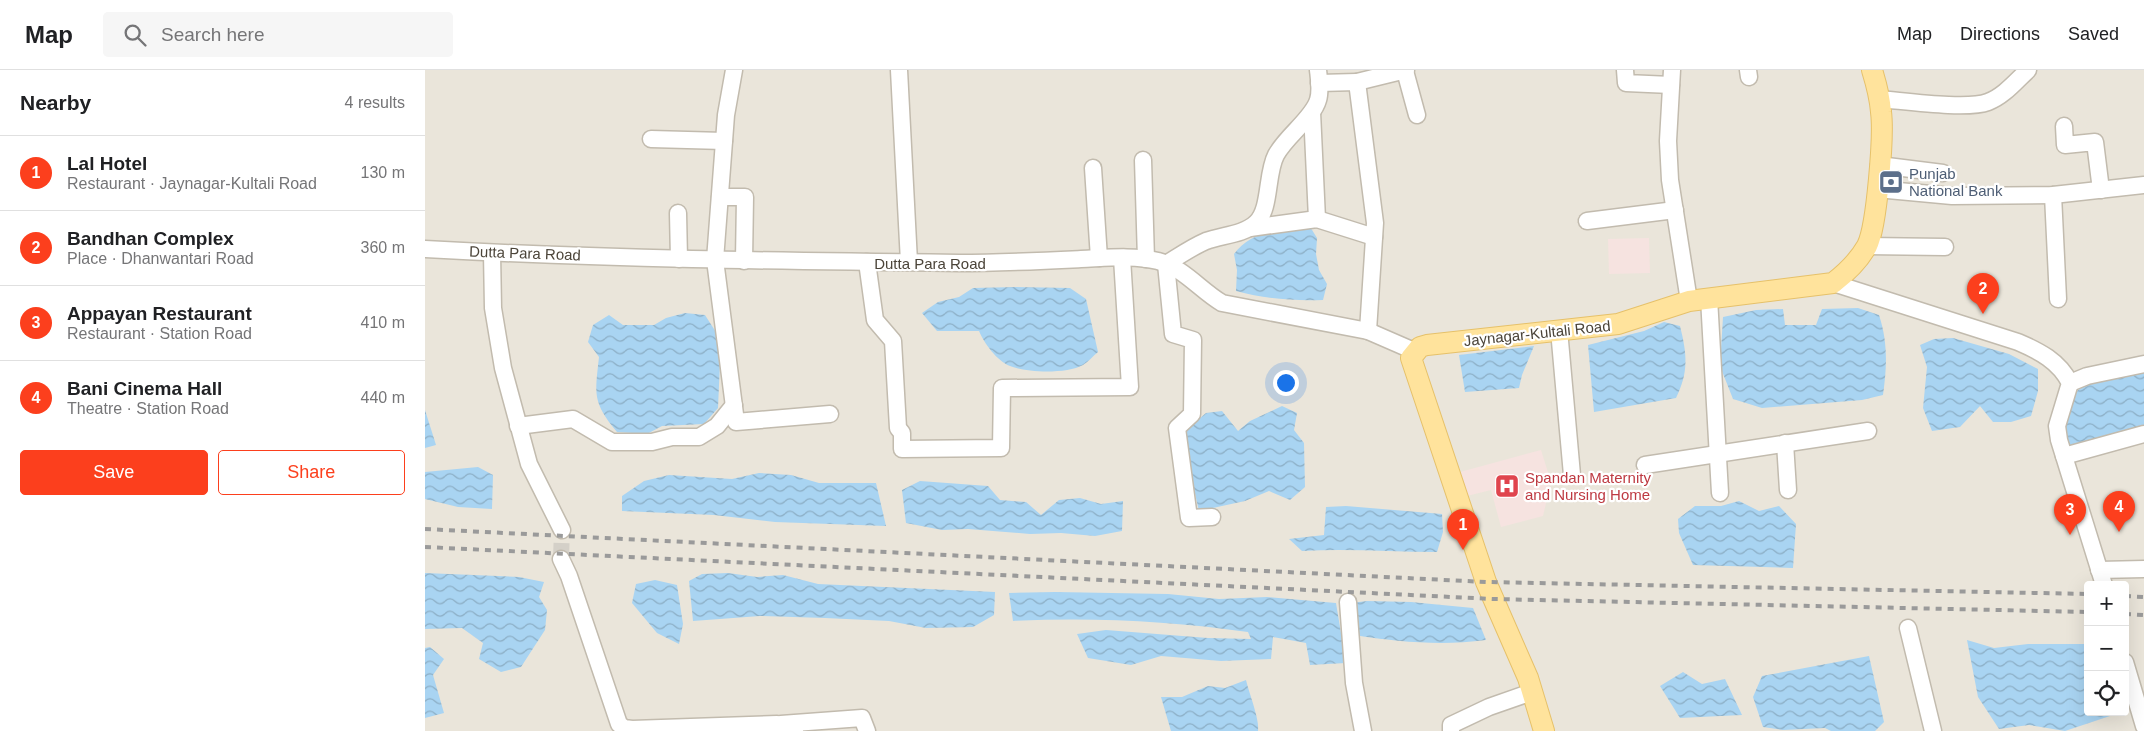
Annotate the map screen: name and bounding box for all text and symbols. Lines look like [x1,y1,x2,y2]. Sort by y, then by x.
search box [103,12,453,57]
text: Map [25,21,73,48]
icon: search [121,21,149,49]
text: Search here [161,24,265,45]
text: Map [1897,24,1932,44]
text: Directions [1960,24,2040,44]
text: Saved [2068,24,2119,44]
text: Nearby [20,91,91,114]
text: 4 results [345,94,405,111]
text: Lal Hotel [67,153,147,174]
text: 1 [32,164,40,181]
text: 130 m [361,164,405,181]
place label: Punjab National Bank [1909,165,2003,199]
bank icon: Punjab National Bank [1878,169,1904,195]
text: Restaurant · Jaynagar-Kultali Road [67,175,317,192]
text: Bandhan Complex [67,228,234,249]
text: 2 [32,239,40,256]
text: 360 m [361,239,405,256]
street label: Dutta Para Road [469,243,581,263]
text: Place · Dhanwantari Road [67,250,254,267]
street label: Dutta Para Road [874,255,986,272]
pin: 2 [1967,273,1999,314]
text: Appayan Restaurant [67,303,252,324]
text: 3 [32,314,40,331]
text: 410 m [361,314,405,331]
street label: Jaynagar-Kultali Road [1463,317,1611,349]
text: Restaurant · Station Road [67,325,252,342]
your location [1273,370,1299,396]
text: Bani Cinema Hall [67,378,222,399]
text: 4 [32,389,40,406]
text: 440 m [361,389,405,406]
text: Theatre · Station Road [67,400,229,417]
button: Save [20,450,208,495]
button: Share [218,450,405,495]
place label: Spandan Maternity and Nursing Home [1525,469,1651,503]
hospital icon: Spandan Maternity and Nursing Home [1494,473,1520,499]
pin: 4 [2103,491,2135,532]
pin: 3 [2054,494,2086,535]
pin: 1 [1447,509,1479,550]
map controls [2084,581,2129,716]
button: + [2084,581,2129,626]
button: − [2084,626,2129,671]
button: locate [2084,671,2129,716]

